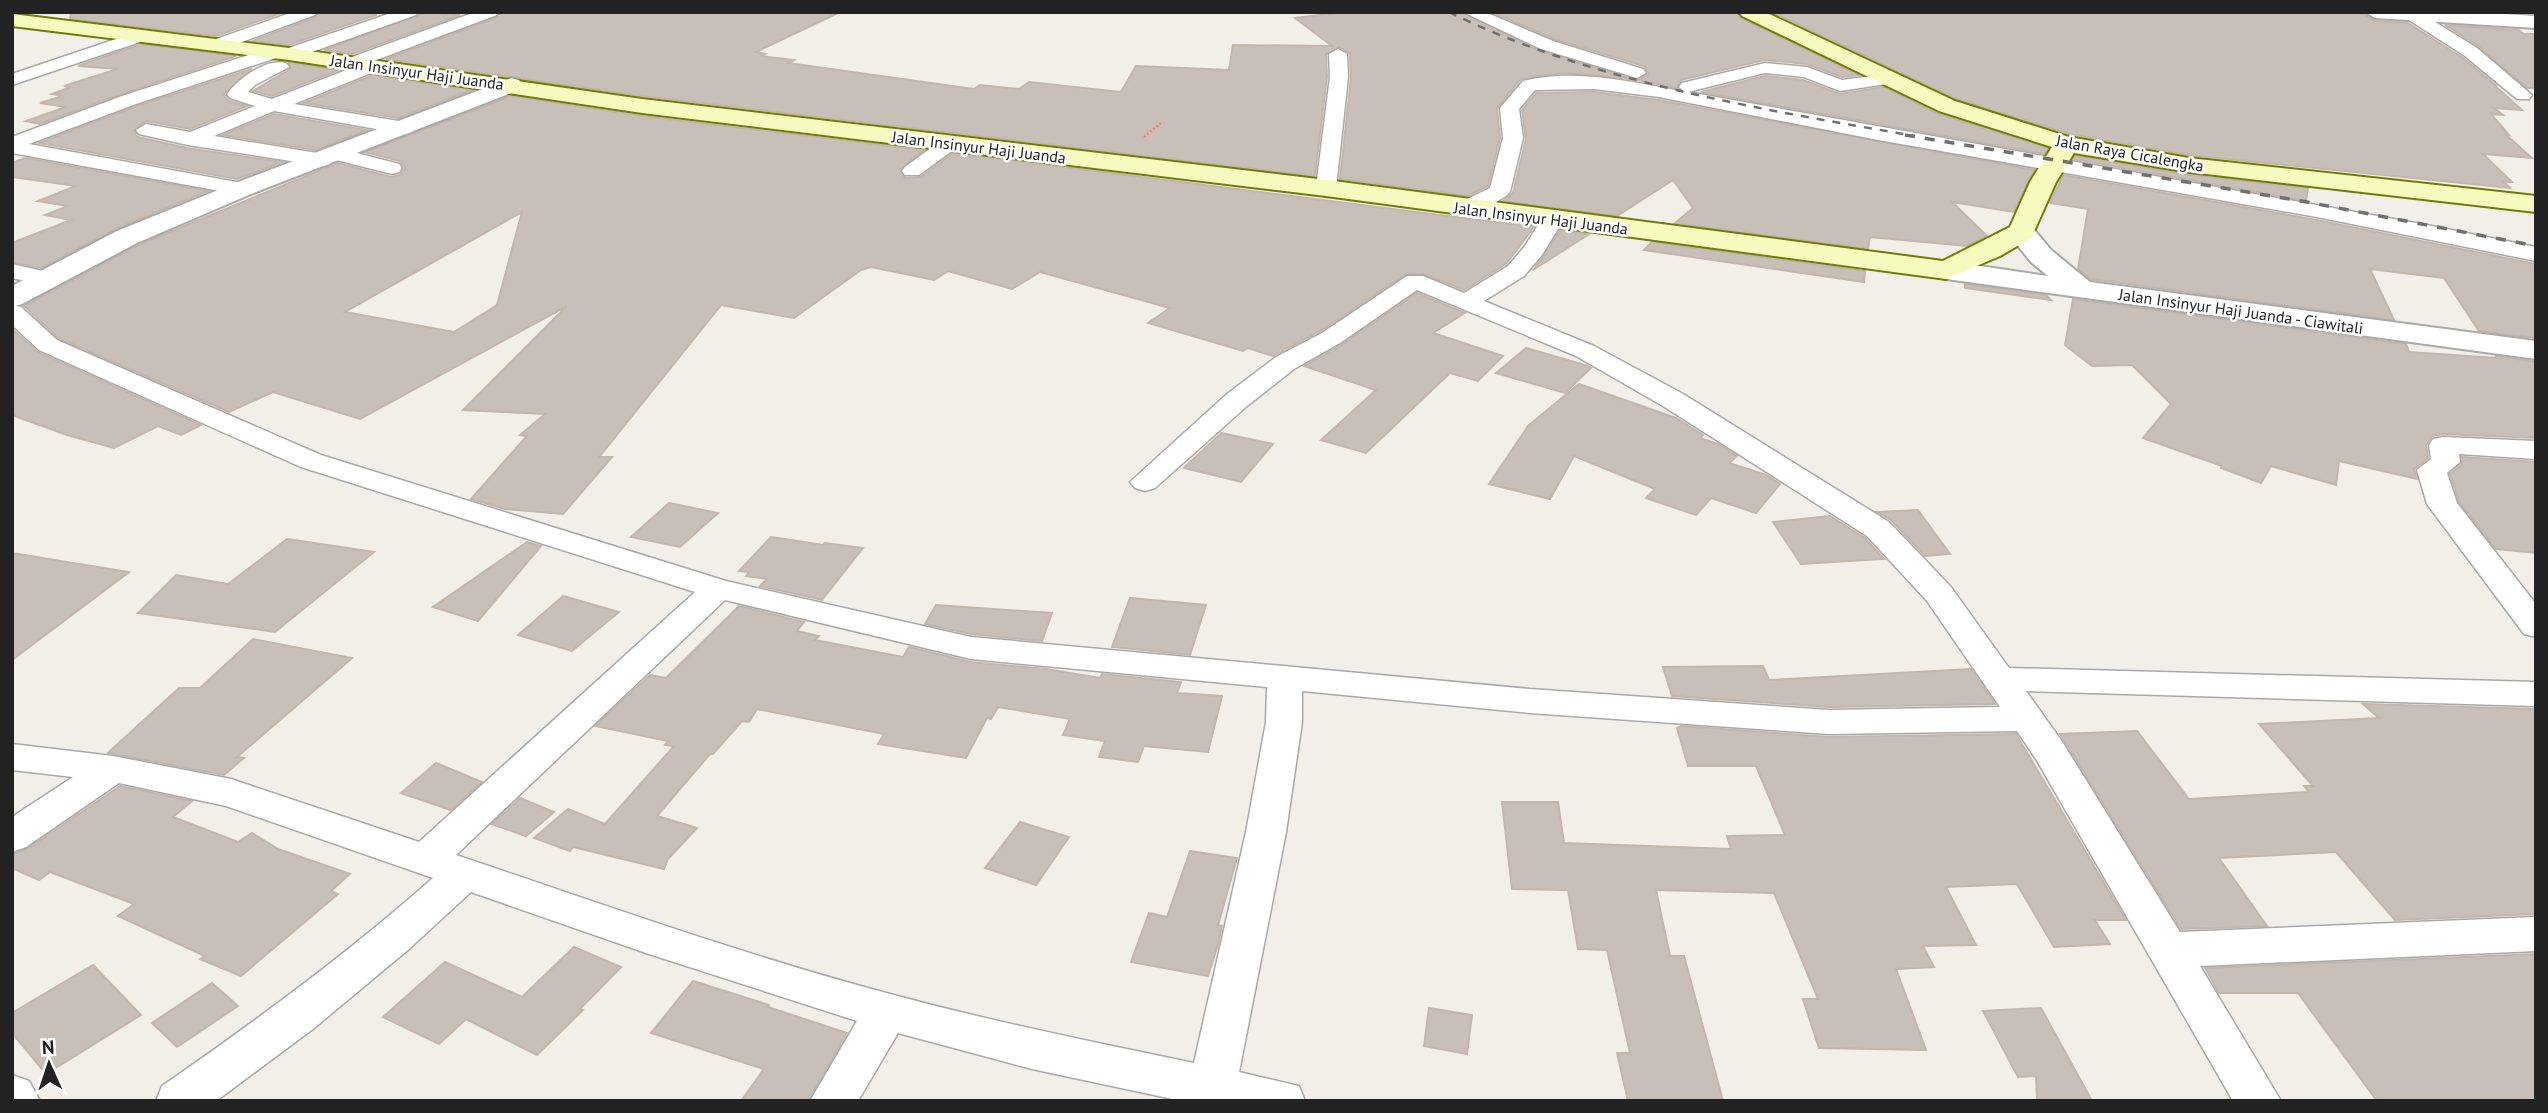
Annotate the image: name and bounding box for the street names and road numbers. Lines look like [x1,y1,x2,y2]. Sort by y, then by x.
street label: Jalan Insinyur Haji Juanda [328,50,505,94]
street label: Jalan Insinyur Haji Juanda [890,126,1067,168]
street label: Jalan Raya Cicalengka [2054,130,2205,176]
street label: Jalan Insinyur Haji Juanda [1452,197,1629,239]
street label: Jalan Insinyur Haji Juanda - Ciawitali [2116,284,2365,338]

